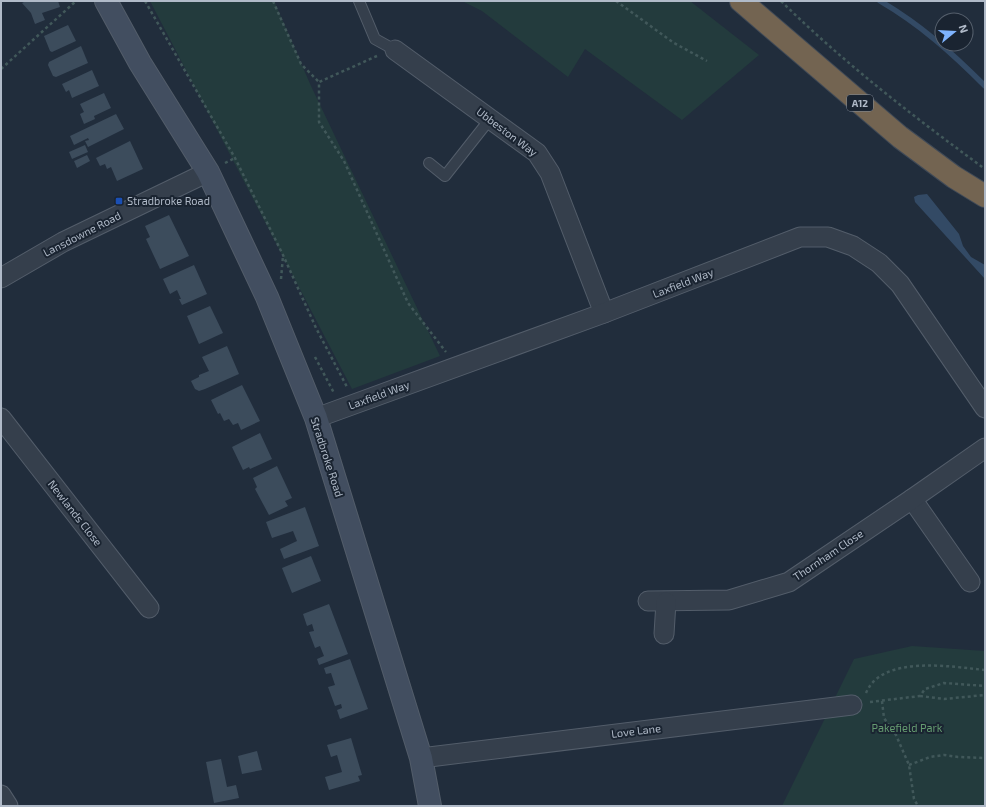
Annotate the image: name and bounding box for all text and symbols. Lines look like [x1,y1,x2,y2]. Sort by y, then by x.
north arrow [934,12,974,52]
text: N [957,23,971,35]
road number: A12 [847,95,873,111]
street label: Ubbeston Way [474,105,540,159]
place label: Stradbroke Road [127,194,210,207]
marker: Stradbroke Road [114,196,124,206]
street label: Lansdowne Road [41,208,123,259]
street label: Laxfield Way [651,265,715,300]
street label: Laxfield Way [346,377,411,412]
street label: Stradbroke Road [308,415,346,498]
street label: Newlands Close [46,477,105,548]
street label: Thornham Close [790,526,865,583]
street label: Love Lane [610,721,662,740]
park label: Pakefield Park [872,721,943,734]

